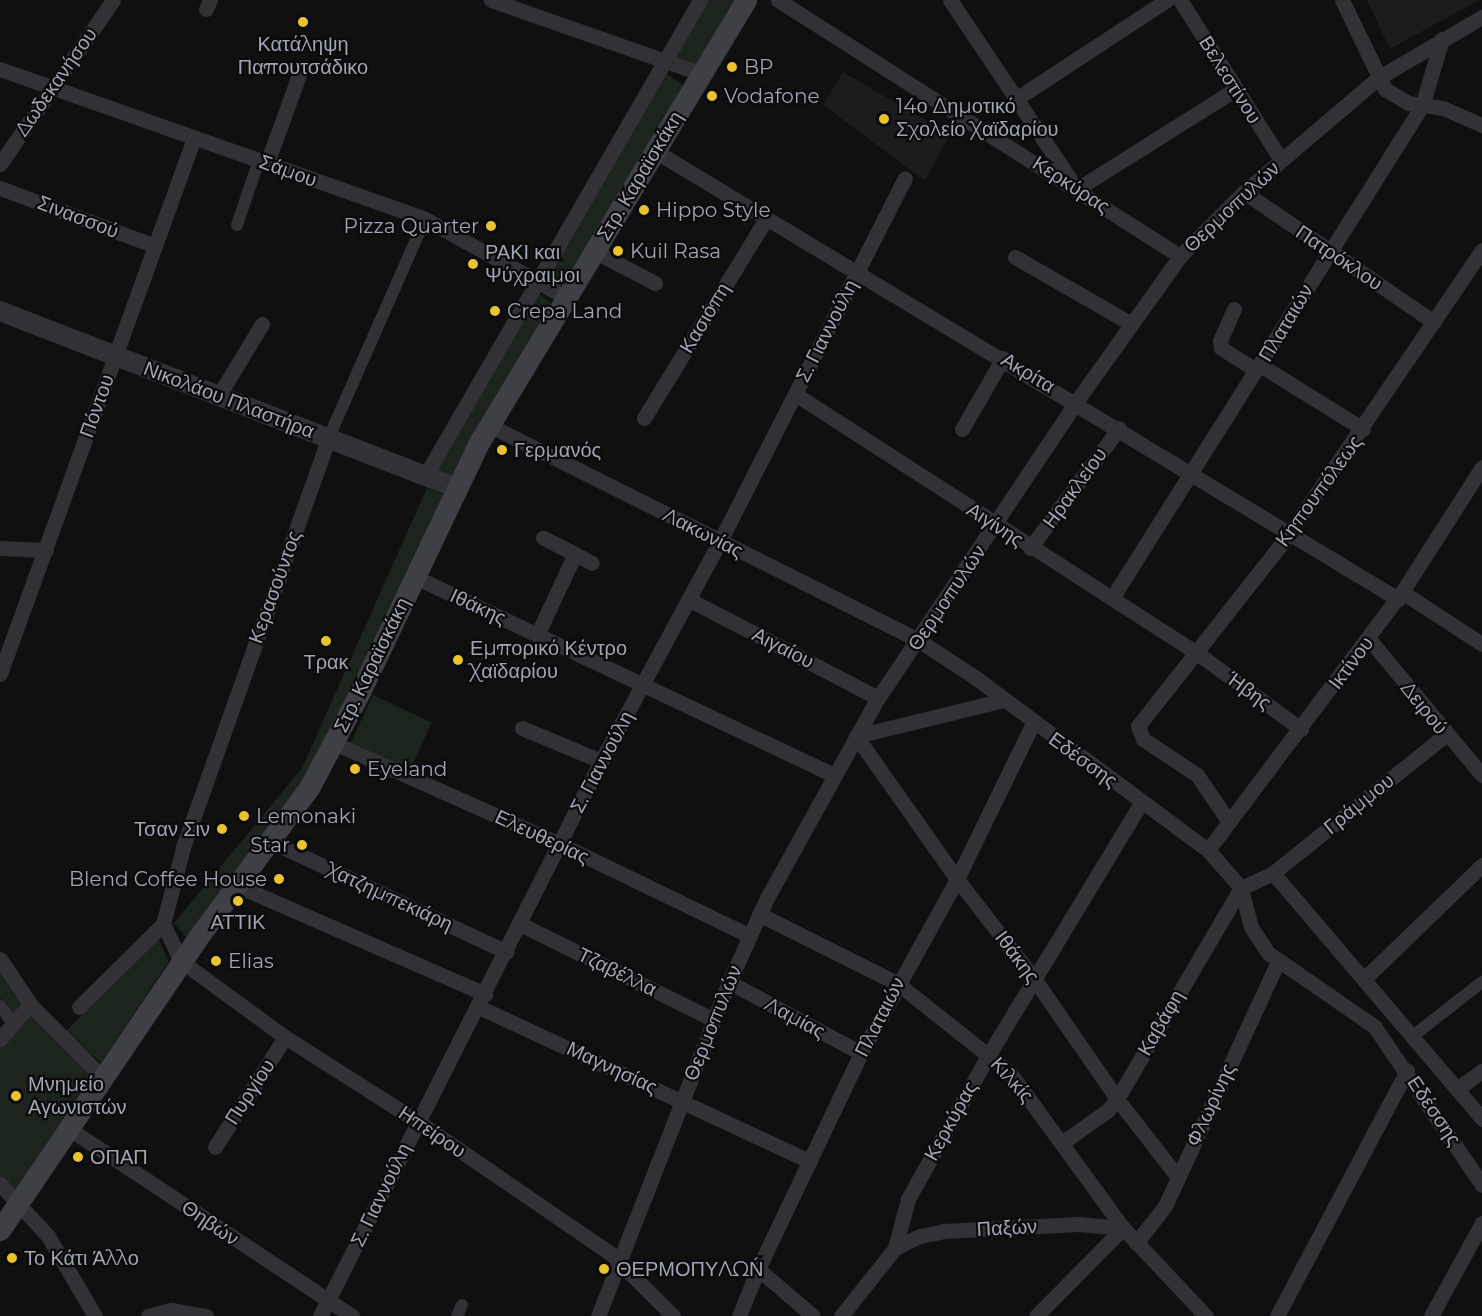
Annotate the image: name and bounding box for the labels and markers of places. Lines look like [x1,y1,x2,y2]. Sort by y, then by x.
marker: Κατάληψη Παπουτσάδικο [296,15,310,29]
place label: Κατάληψη Παπουτσάδικο [238,32,368,79]
place label: BP [744,55,773,79]
marker: BP [725,60,739,74]
place label: Vodafone [724,84,820,108]
marker: Vodafone [705,89,719,103]
place label: 14ο Δημοτικό Σχολείο Χαϊδαρίου [896,95,1059,142]
marker: 14ο Δημοτικό Σχολείο Χαϊδαρίου [877,112,891,126]
place label: Hippo Style [656,198,771,222]
marker: Hippo Style [637,203,651,217]
place label: Pizza Quarter [344,214,479,238]
marker: Pizza Quarter [484,219,498,233]
place label: Kuil Rasa [630,239,721,263]
place label: ΡΑΚΙ και Ψύχραιμοι [485,240,580,287]
marker: Kuil Rasa [611,244,625,258]
marker: ΡΑΚΙ και Ψύχραιμοι [466,257,480,271]
place label: Crepa Land [507,299,622,323]
marker: Crepa Land [488,304,502,318]
place label: Γερμανός [514,438,601,462]
marker: Γερμανός [495,443,509,457]
marker: Τρακ [319,634,333,648]
place label: Εμπορικό Κέντρο Χαϊδαρίου [470,636,627,683]
place label: Τρακ [303,650,349,674]
marker: Εμπορικό Κέντρο Χαϊδαρίου [451,653,465,667]
place label: Eyeland [367,757,447,781]
marker: Eyeland [348,762,362,776]
place label: Lemonaki [256,804,356,828]
marker: Lemonaki [237,809,251,823]
place label: Τσαν Σιν [134,817,210,841]
marker: Τσαν Σιν [215,822,229,836]
place label: Star [250,833,290,857]
marker: Star [295,838,309,852]
place label: Blend Coffee House [69,867,267,891]
marker: Blend Coffee House [272,872,286,886]
marker: ΑΤΤΙΚ [231,894,245,908]
place label: ΑΤΤΙΚ [210,910,266,934]
place label: Elias [228,949,274,973]
marker: Elias [209,954,223,968]
place label: Μνημείο Αγωνιστών [28,1072,127,1119]
marker: Μνημείο Αγωνιστών [9,1089,23,1103]
place label: ΟΠΑΠ [90,1145,148,1169]
marker: ΟΠΑΠ [71,1150,85,1164]
place label: Το Κάτι Άλλο [24,1246,139,1270]
marker: Το Κάτι Άλλο [5,1251,19,1265]
place label: ΘΕΡΜΟΠΥΛΏΝ [616,1257,763,1281]
marker: ΘΕΡΜΟΠΥΛΏΝ [597,1262,611,1276]

